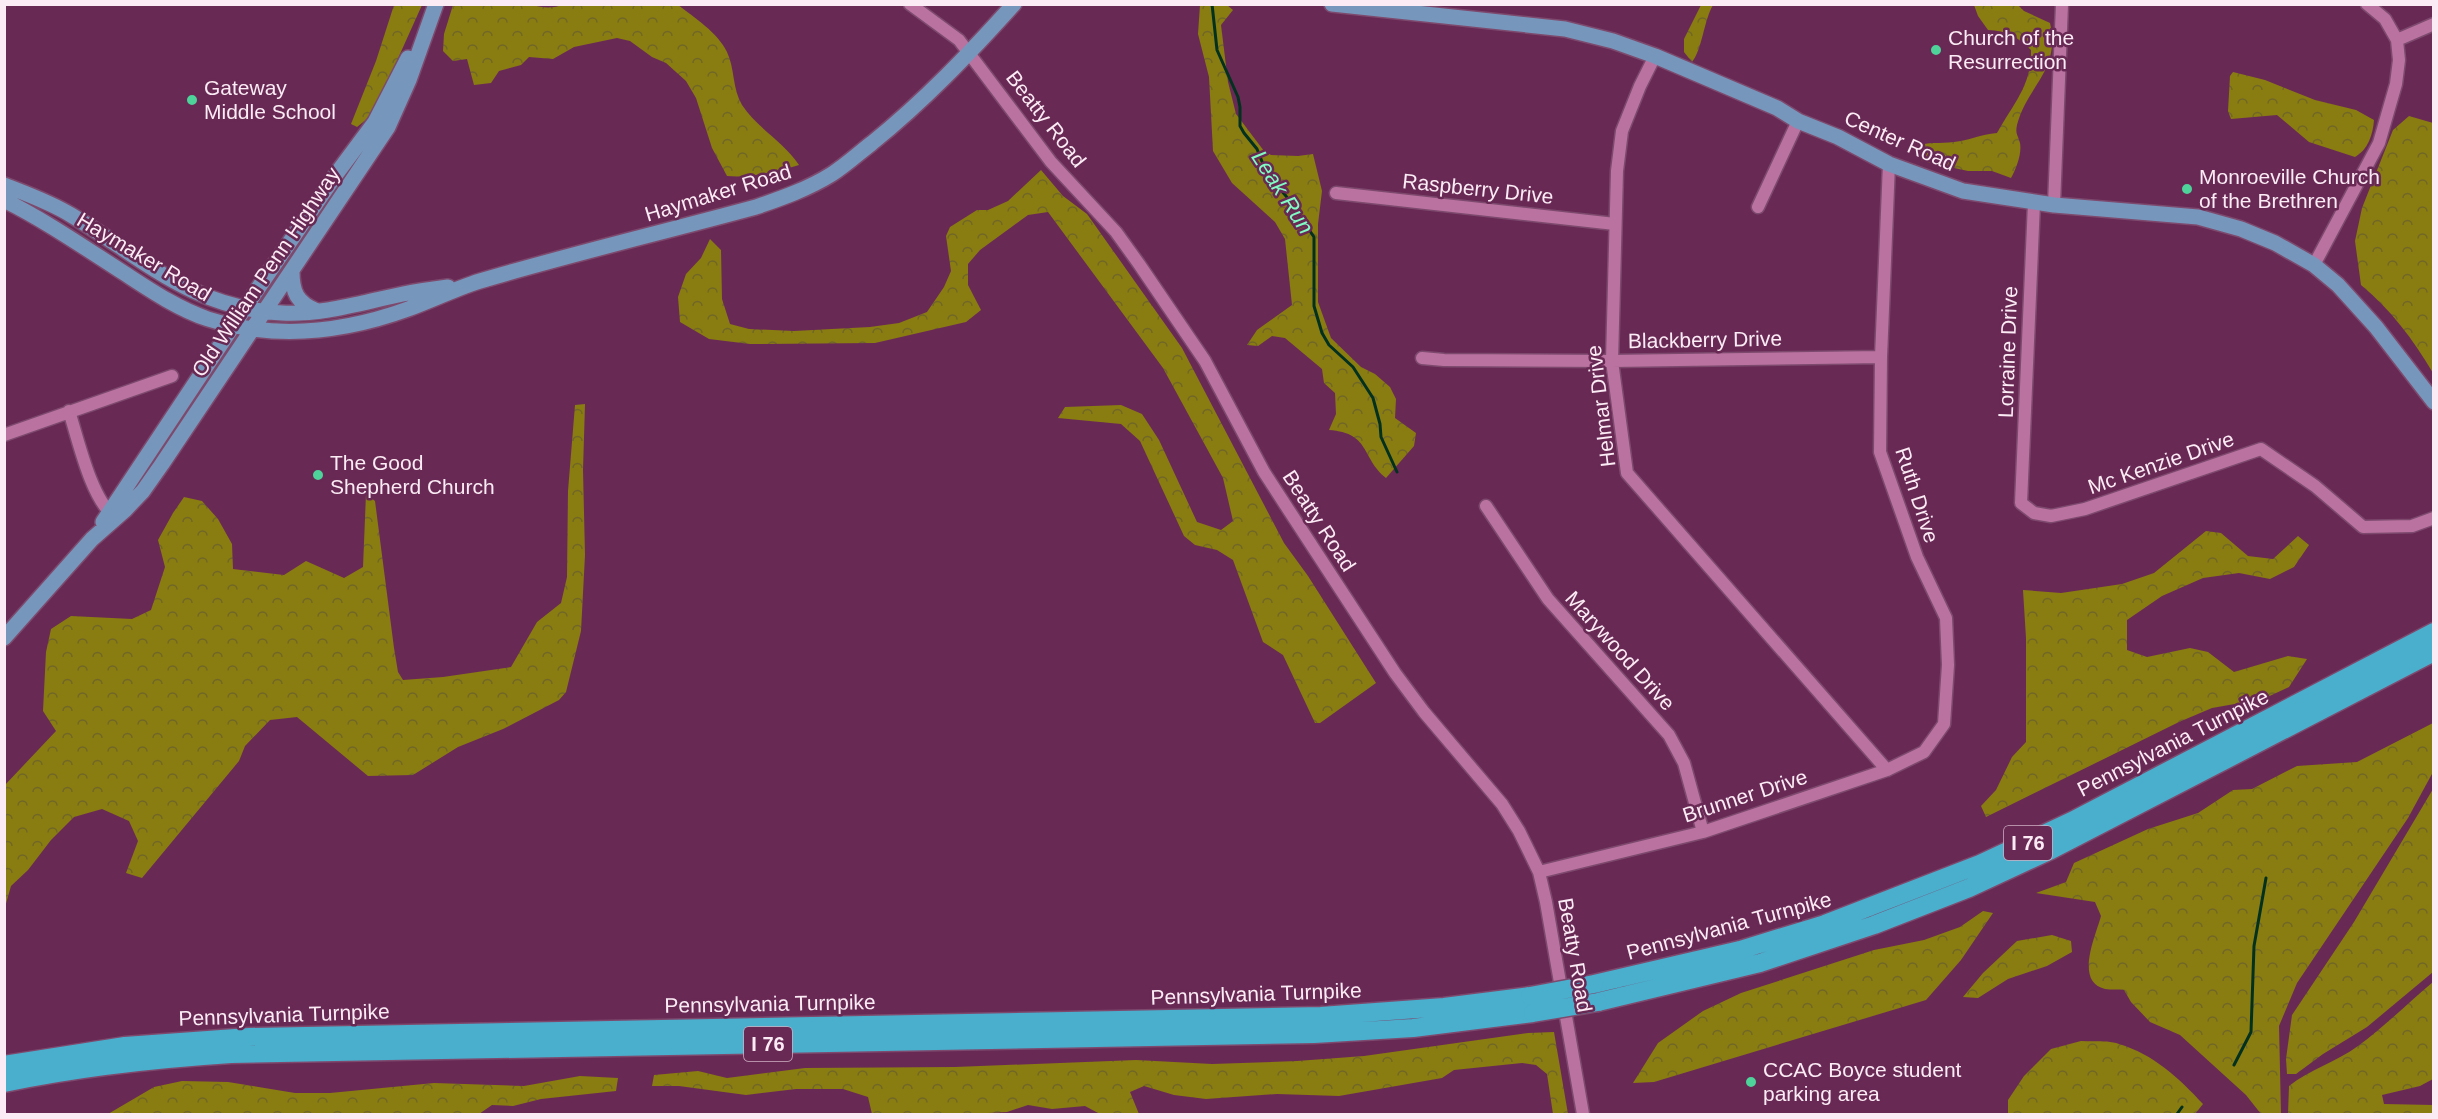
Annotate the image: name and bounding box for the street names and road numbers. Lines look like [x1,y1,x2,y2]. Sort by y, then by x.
street label: Beatty Road [1002,66,1091,171]
street label: Center Road [1841,106,1959,175]
street label: Haymaker Road [642,159,794,226]
street label: Old William Penn Highway [187,162,345,381]
street label: Raspberry Drive [1401,169,1555,208]
street label: Haymaker Road [73,208,215,306]
street label: Lorraine Drive [1994,286,2021,418]
street label: Blackberry Drive [1628,327,1782,352]
street label: Helmar Drive [1582,344,1619,468]
street label: Mc Kenzie Drive [2085,427,2237,498]
street label: Ruth Drive [1891,444,1944,546]
street label: Beatty Road [1278,466,1361,575]
street label: Marywood Drive [1561,587,1680,715]
street label: Pennsylvania Turnpike [2073,684,2272,801]
street label: Brunner Drive [1680,765,1810,826]
road number: I 76 [2004,826,2052,860]
street label: Pennsylvania Turnpike [1624,887,1834,964]
street label: Beatty Road [1554,896,1597,1014]
street label: Pennsylvania Turnpike [1150,978,1362,1009]
street label: Pennsylvania Turnpike [664,990,876,1017]
street label: Pennsylvania Turnpike [178,999,390,1030]
road number: I 76 [744,1027,792,1061]

